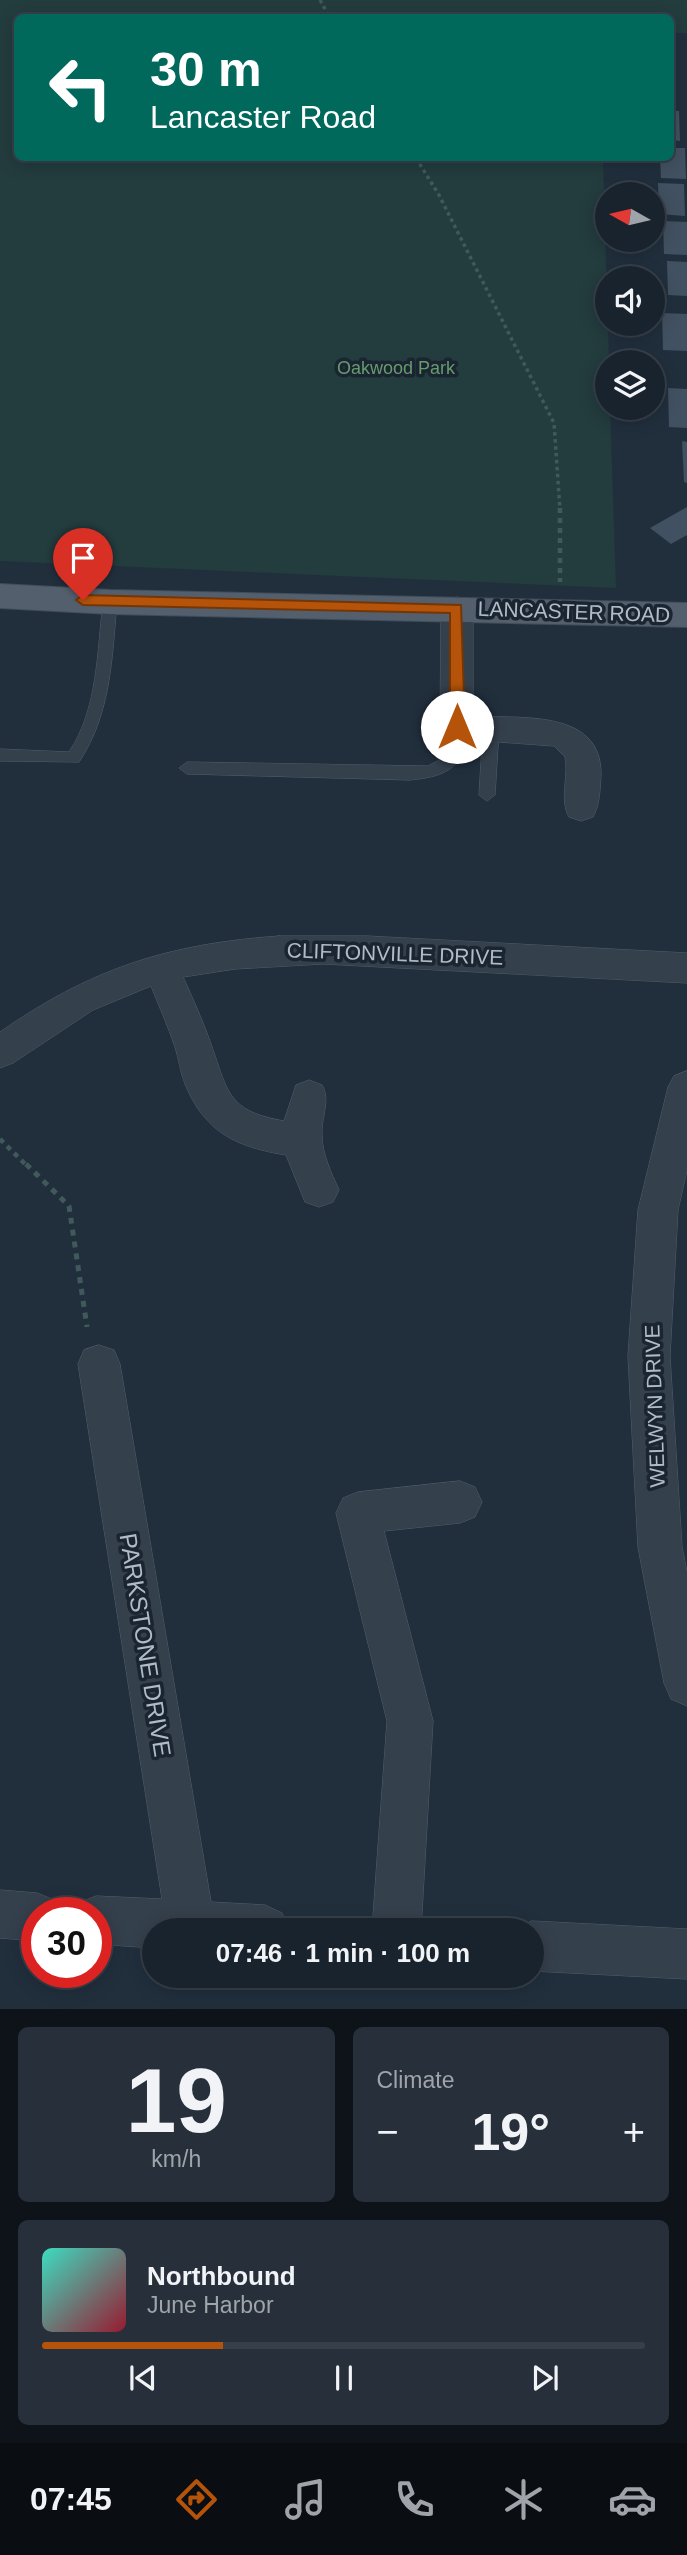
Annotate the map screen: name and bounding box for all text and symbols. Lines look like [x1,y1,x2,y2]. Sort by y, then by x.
icon: left [35,42,126,133]
text: 30 m [150,42,262,96]
text: Lancaster Road [150,99,376,135]
north arrow [595,182,665,252]
map controls [595,182,665,420]
button: sound [595,266,665,336]
button: layers [595,350,665,420]
park label: Oakwood Park [337,358,456,378]
pin [53,528,113,600]
icon: arrive [64,539,102,577]
street label: LANCASTER ROAD [477,597,671,626]
position arrow [420,690,494,764]
street label: CLIFTONVILLE DRIVE [286,938,504,969]
street label: WELWYN DRIVE [640,1324,669,1488]
street label: PARKSTONE DRIVE [114,1531,176,1759]
speed limit sign: 30 [21,1897,112,1988]
text: 07:46 · 1 min · 100 m [216,1938,470,1968]
text: 19 [126,2050,227,2151]
text: Climate [377,2067,454,2093]
text: 19° [471,2103,550,2161]
text: − [377,2111,399,2153]
text: + [623,2111,645,2153]
text: km/h [151,2146,201,2172]
text: Northbound [147,2261,296,2291]
text: June Harbor [147,2292,274,2318]
icon: previous [124,2359,162,2397]
icon: pause [325,2359,363,2397]
icon: next [526,2359,564,2397]
icon: directions [172,2475,221,2524]
icon: music [281,2475,330,2524]
icon: phone [390,2475,439,2524]
icon: climate [499,2475,548,2524]
icon: car [608,2475,657,2524]
text: 07:45 [30,2481,112,2517]

